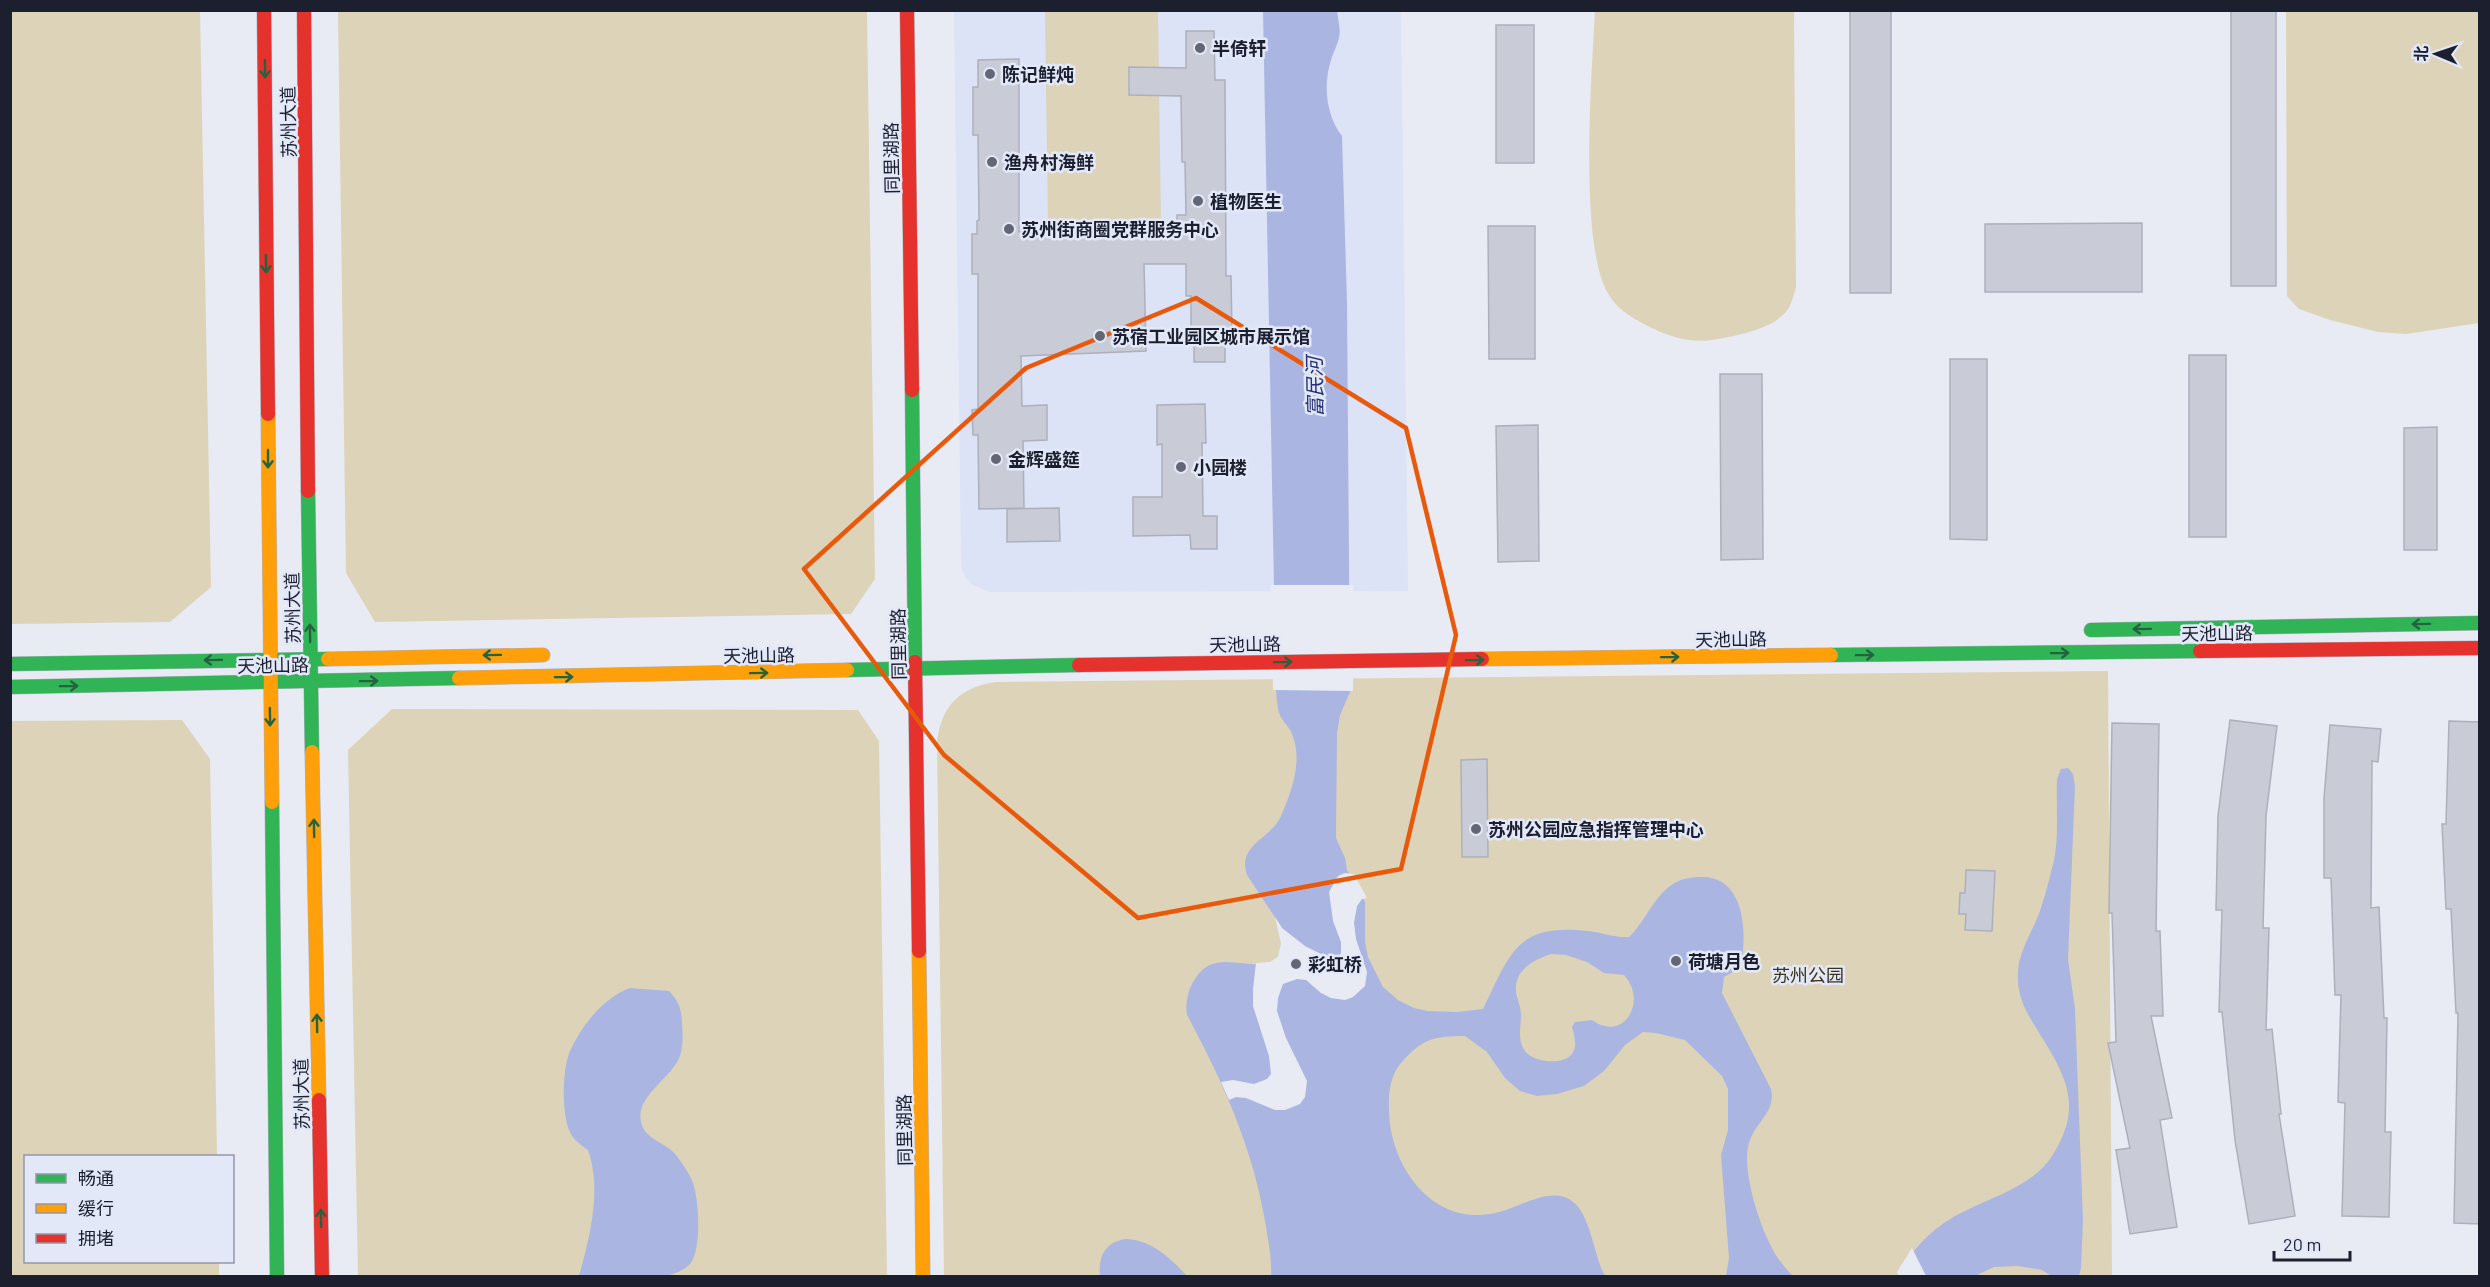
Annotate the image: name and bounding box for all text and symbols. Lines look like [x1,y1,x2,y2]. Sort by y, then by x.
north arrow [2406,24,2466,84]
place label: 半倚轩 [1212,37,1266,59]
marker: 半倚轩 [1193,41,1207,55]
text: 北 [2411,45,2430,62]
one-way arrow [259,58,270,78]
place label: 陈记鲜炖 [1002,63,1074,85]
marker: 陈记鲜炖 [983,67,997,81]
street label: 苏州大道 [276,86,300,158]
street label: 同里湖路 [879,122,903,194]
place label: 渔舟村海鲜 [1004,151,1094,173]
marker: 渔舟村海鲜 [985,155,999,169]
place label: 植物医生 [1210,190,1282,212]
marker: 植物医生 [1191,194,1205,208]
place label: 苏州街商圈党群服务中心 [1021,218,1219,240]
marker: 苏州街商圈党群服务中心 [1002,222,1016,236]
one-way arrow [260,253,272,273]
place label: 苏宿工业园区城市展示馆 [1112,325,1310,347]
marker: 苏宿工业园区城市展示馆 [1093,329,1107,343]
water label: 富民河 [1301,353,1327,417]
one-way arrow [262,448,274,468]
place label: 金辉盛筵 [1008,448,1080,470]
marker: 金辉盛筵 [989,452,1003,466]
place label: 小园楼 [1193,456,1247,478]
marker: 小园楼 [1174,460,1188,474]
street label: 苏州大道 [280,572,304,644]
street label: 同里湖路 [886,608,910,680]
one-way arrow [2412,618,2432,630]
street label: 天池山路 [2181,621,2253,645]
one-way arrow [2133,623,2153,635]
one-way arrow [304,624,316,644]
street label: 天池山路 [1695,627,1767,651]
street label: 天池山路 [1209,632,1281,656]
street label: 天池山路 [723,643,795,667]
one-way arrow [2049,647,2069,659]
one-way arrow [1854,649,1874,661]
one-way arrow [482,650,502,661]
one-way arrow [1659,652,1679,663]
street label: 天池山路 [237,653,309,677]
one-way arrow [203,654,223,666]
one-way arrow [1464,654,1484,666]
one-way arrow [1272,656,1292,668]
one-way arrow [748,667,768,678]
one-way arrow [553,671,573,683]
one-way arrow [358,676,378,687]
one-way arrow [58,680,78,692]
one-way arrow [265,706,276,726]
place label: 苏州公园应急指挥管理中心 [1488,818,1704,840]
one-way arrow [308,819,319,839]
marker: 苏州公园应急指挥管理中心 [1469,822,1483,836]
place label: 荷塘月色 [1688,950,1760,972]
place label: 彩虹桥 [1308,953,1362,975]
marker: 荷塘月色 [1669,954,1683,968]
marker: 彩虹桥 [1289,957,1303,971]
park label: 苏州公园 [1772,964,1844,986]
one-way arrow [312,1014,323,1034]
street label: 苏州大道 [289,1058,313,1130]
street label: 同里湖路 [892,1094,916,1166]
legend [24,1155,234,1263]
text: 畅通 [78,1167,114,1189]
text: 缓行 [78,1197,114,1219]
one-way arrow [315,1209,327,1229]
scale bar [2274,1224,2350,1262]
text: 拥堵 [78,1227,114,1249]
text: 20 m [2283,1233,2321,1255]

